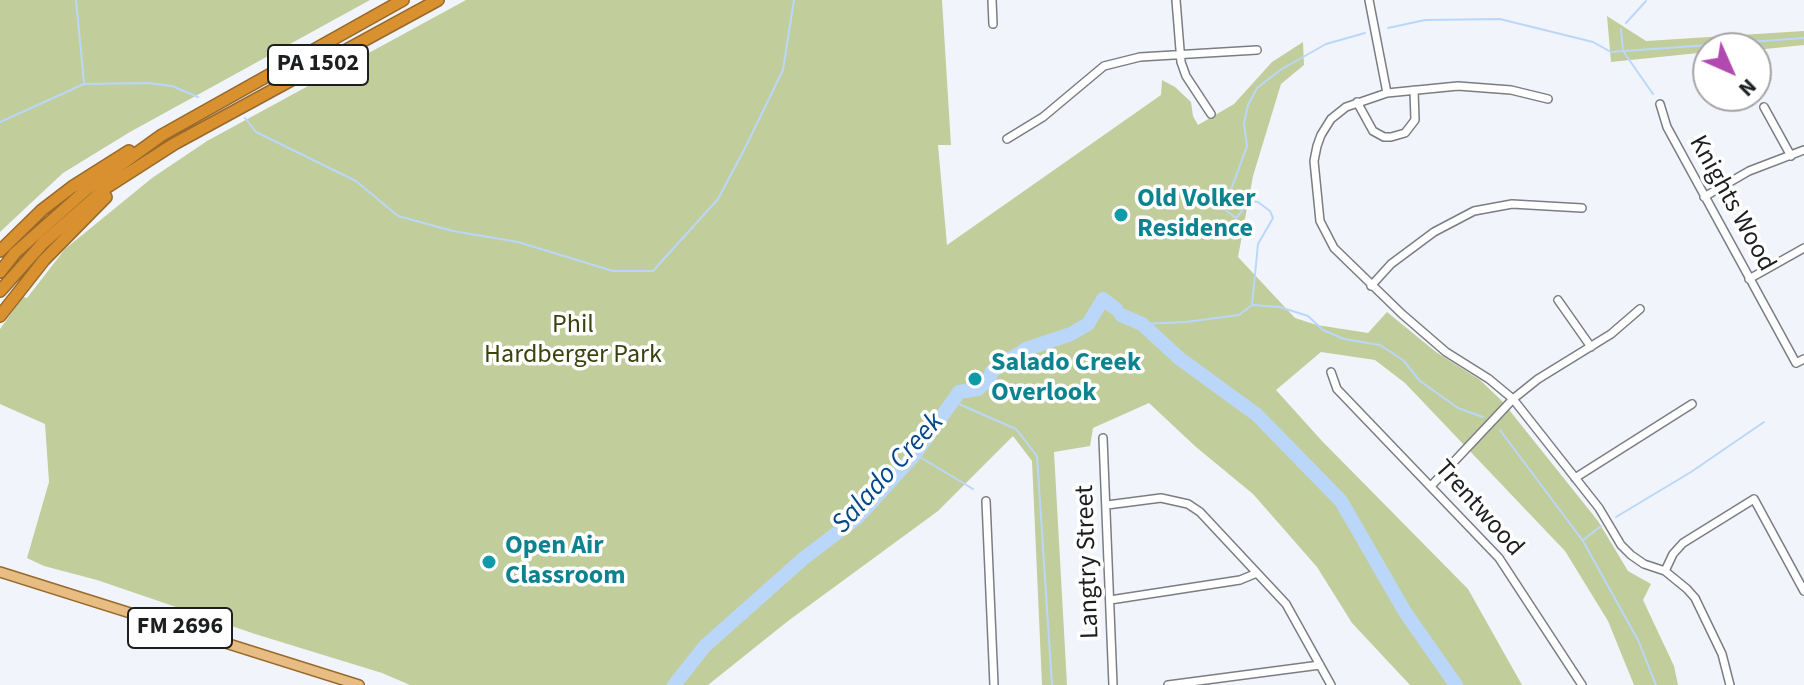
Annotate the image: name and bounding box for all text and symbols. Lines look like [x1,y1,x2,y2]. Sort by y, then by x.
north arrow [1692,32,1772,112]
road number: PA 1502 [268,45,368,85]
text: N [1731,71,1764,104]
street label: Knights Wood [1681,131,1781,277]
place label: Old Volker Residence [1137,184,1255,246]
marker: Old Volker Residence [1112,206,1130,224]
park label: Phil Hardberger Park [484,310,662,372]
place label: Salado Creek Overlook [991,348,1141,410]
marker: Salado Creek Overlook [966,370,984,388]
water label: Salado Creek [826,407,952,541]
street label: Trentwood [1427,454,1529,564]
street label: Langtry Street [1071,484,1107,640]
place label: Open Air Classroom [505,531,626,592]
marker: Open Air Classroom [480,553,498,571]
road number: FM 2696 [128,608,232,648]

